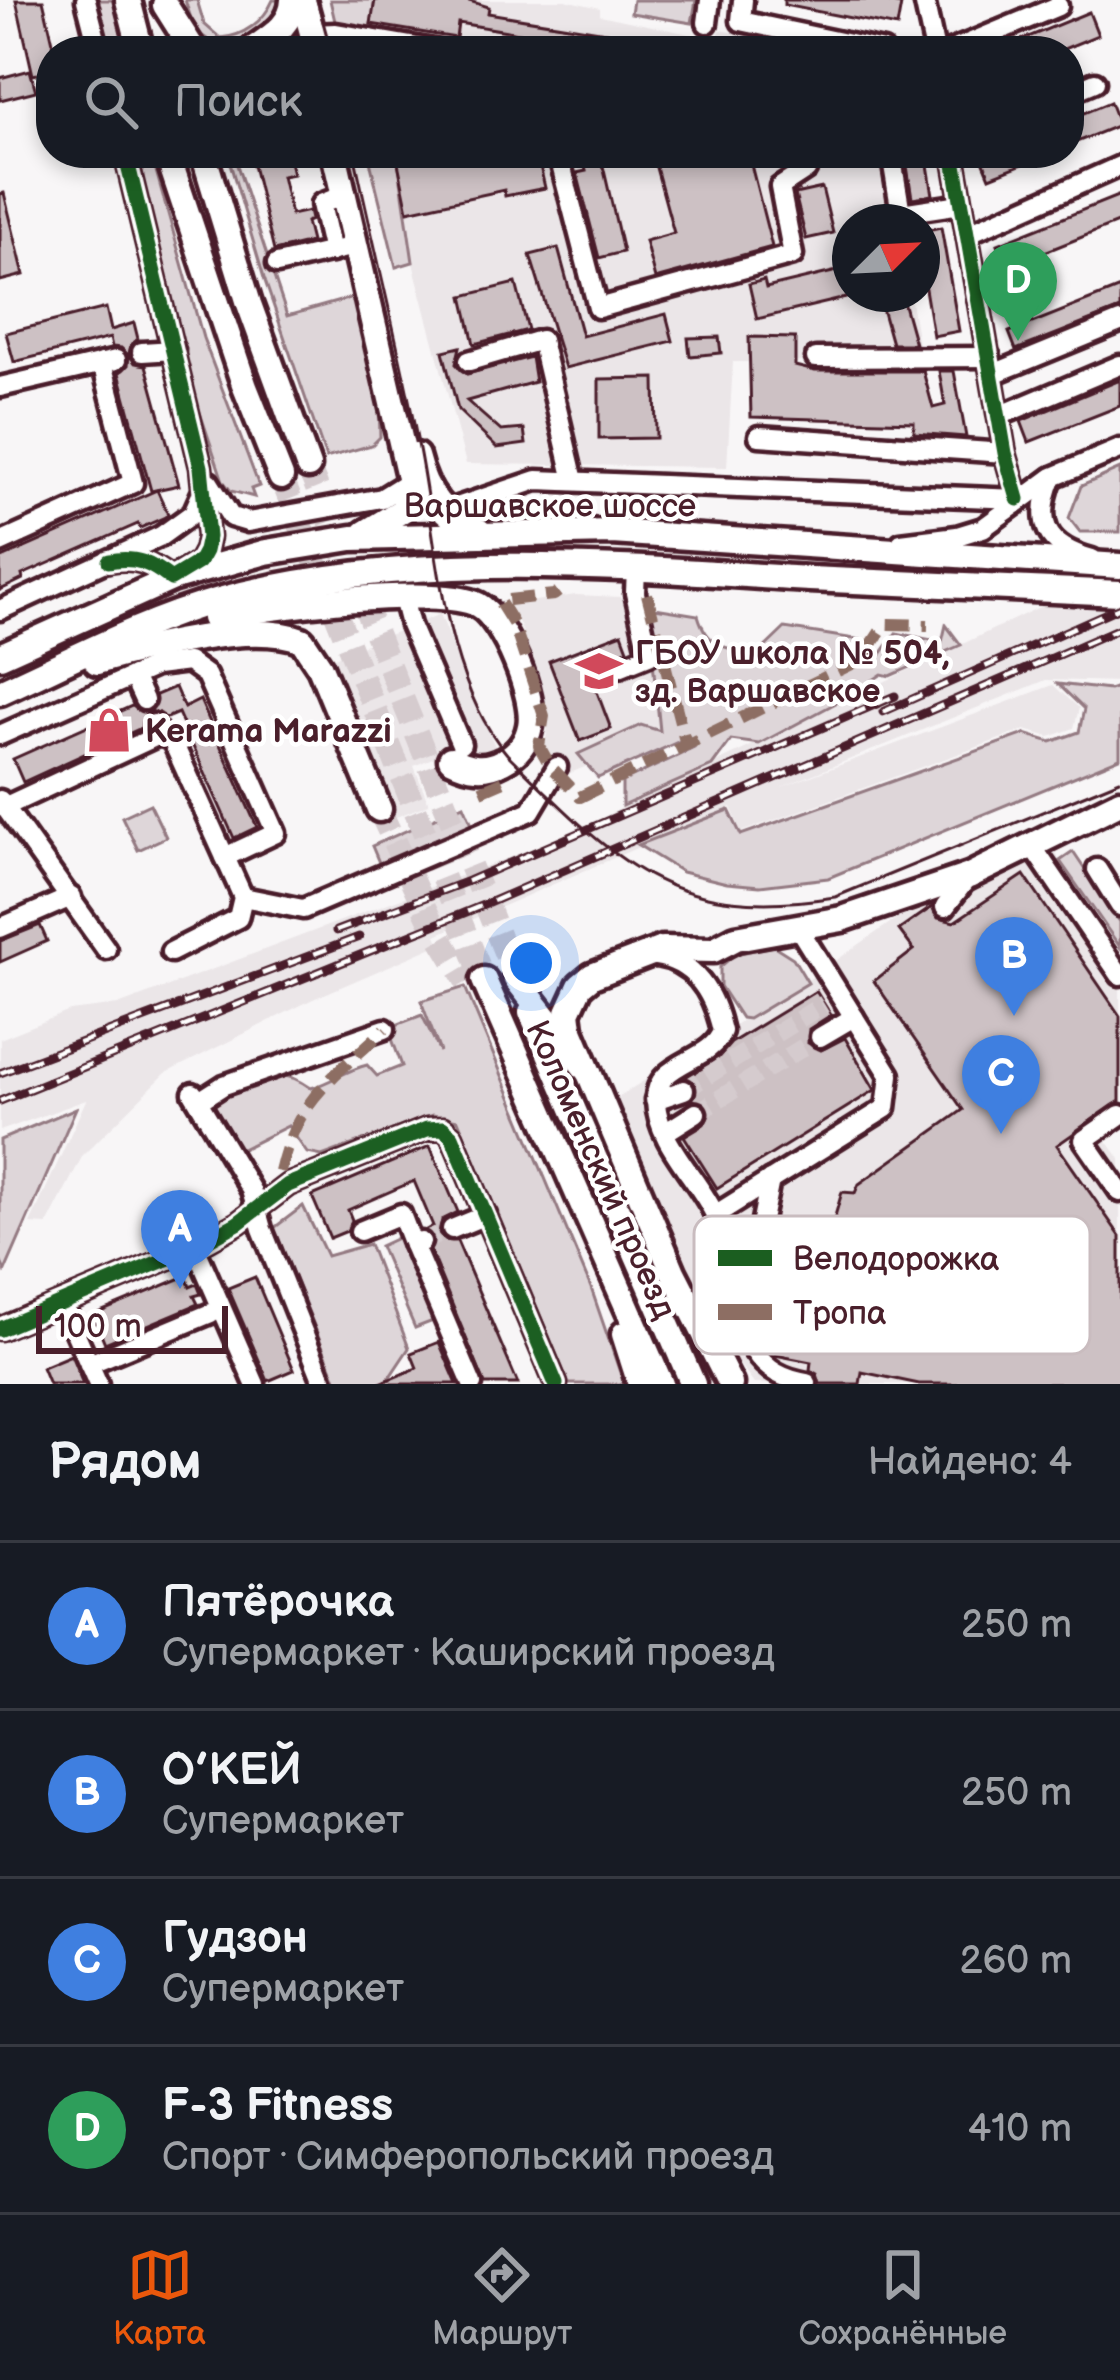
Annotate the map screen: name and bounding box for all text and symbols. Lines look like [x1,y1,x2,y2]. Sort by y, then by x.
search box [36,36,1084,168]
icon: search [78,69,144,135]
text: Поиск [174,75,302,130]
north arrow [832,204,940,312]
pin: D [979,242,1057,341]
street label: Варшавское шоссе [404,487,696,527]
place label: ГБОУ школа № 504, зд. Варшавское [635,634,950,712]
school or university icon: ГБОУ школа № 504, зд. Варшавское [574,646,624,696]
shop icon: Kerama Marazzi [84,705,134,755]
place label: Kerama Marazzi [145,712,391,752]
pin: B [975,917,1053,1016]
your location [501,933,561,993]
street label: Коломенский проезд [516,1015,684,1325]
pin: C [962,1035,1040,1134]
pin: A [141,1190,219,1289]
legend [694,1216,1090,1354]
text: Велодорожка [793,1240,999,1280]
text: Тропа [793,1294,887,1334]
scale bar [36,1300,228,1353]
text: 100 m [54,1307,142,1347]
text: Рядом [48,1432,202,1493]
text: Найдено: 4 [868,1439,1072,1486]
text: Пятёрочка [162,1575,394,1630]
text: A [75,1602,99,1649]
text: 250 m [961,1602,1072,1649]
text: Супермаркет · Каширский проезд [162,1630,775,1677]
text: О’КЕЙ [162,1743,302,1798]
text: B [73,1770,101,1817]
text: 250 m [961,1770,1072,1817]
text: Супермаркет [162,1798,404,1845]
text: Гудзон [162,1911,308,1966]
text: C [73,1938,101,1985]
text: 260 m [959,1938,1072,1985]
text: Супермаркет [162,1966,404,2013]
text: F-3 Fitness [162,2079,393,2134]
text: D [73,2106,101,2153]
text: 410 m [967,2106,1072,2153]
text: Спорт · Симферопольский проезд [162,2134,774,2181]
tab: Карта [113,2242,206,2354]
tab: Маршрут [432,2242,572,2354]
tab: Сохранённые [798,2242,1007,2354]

